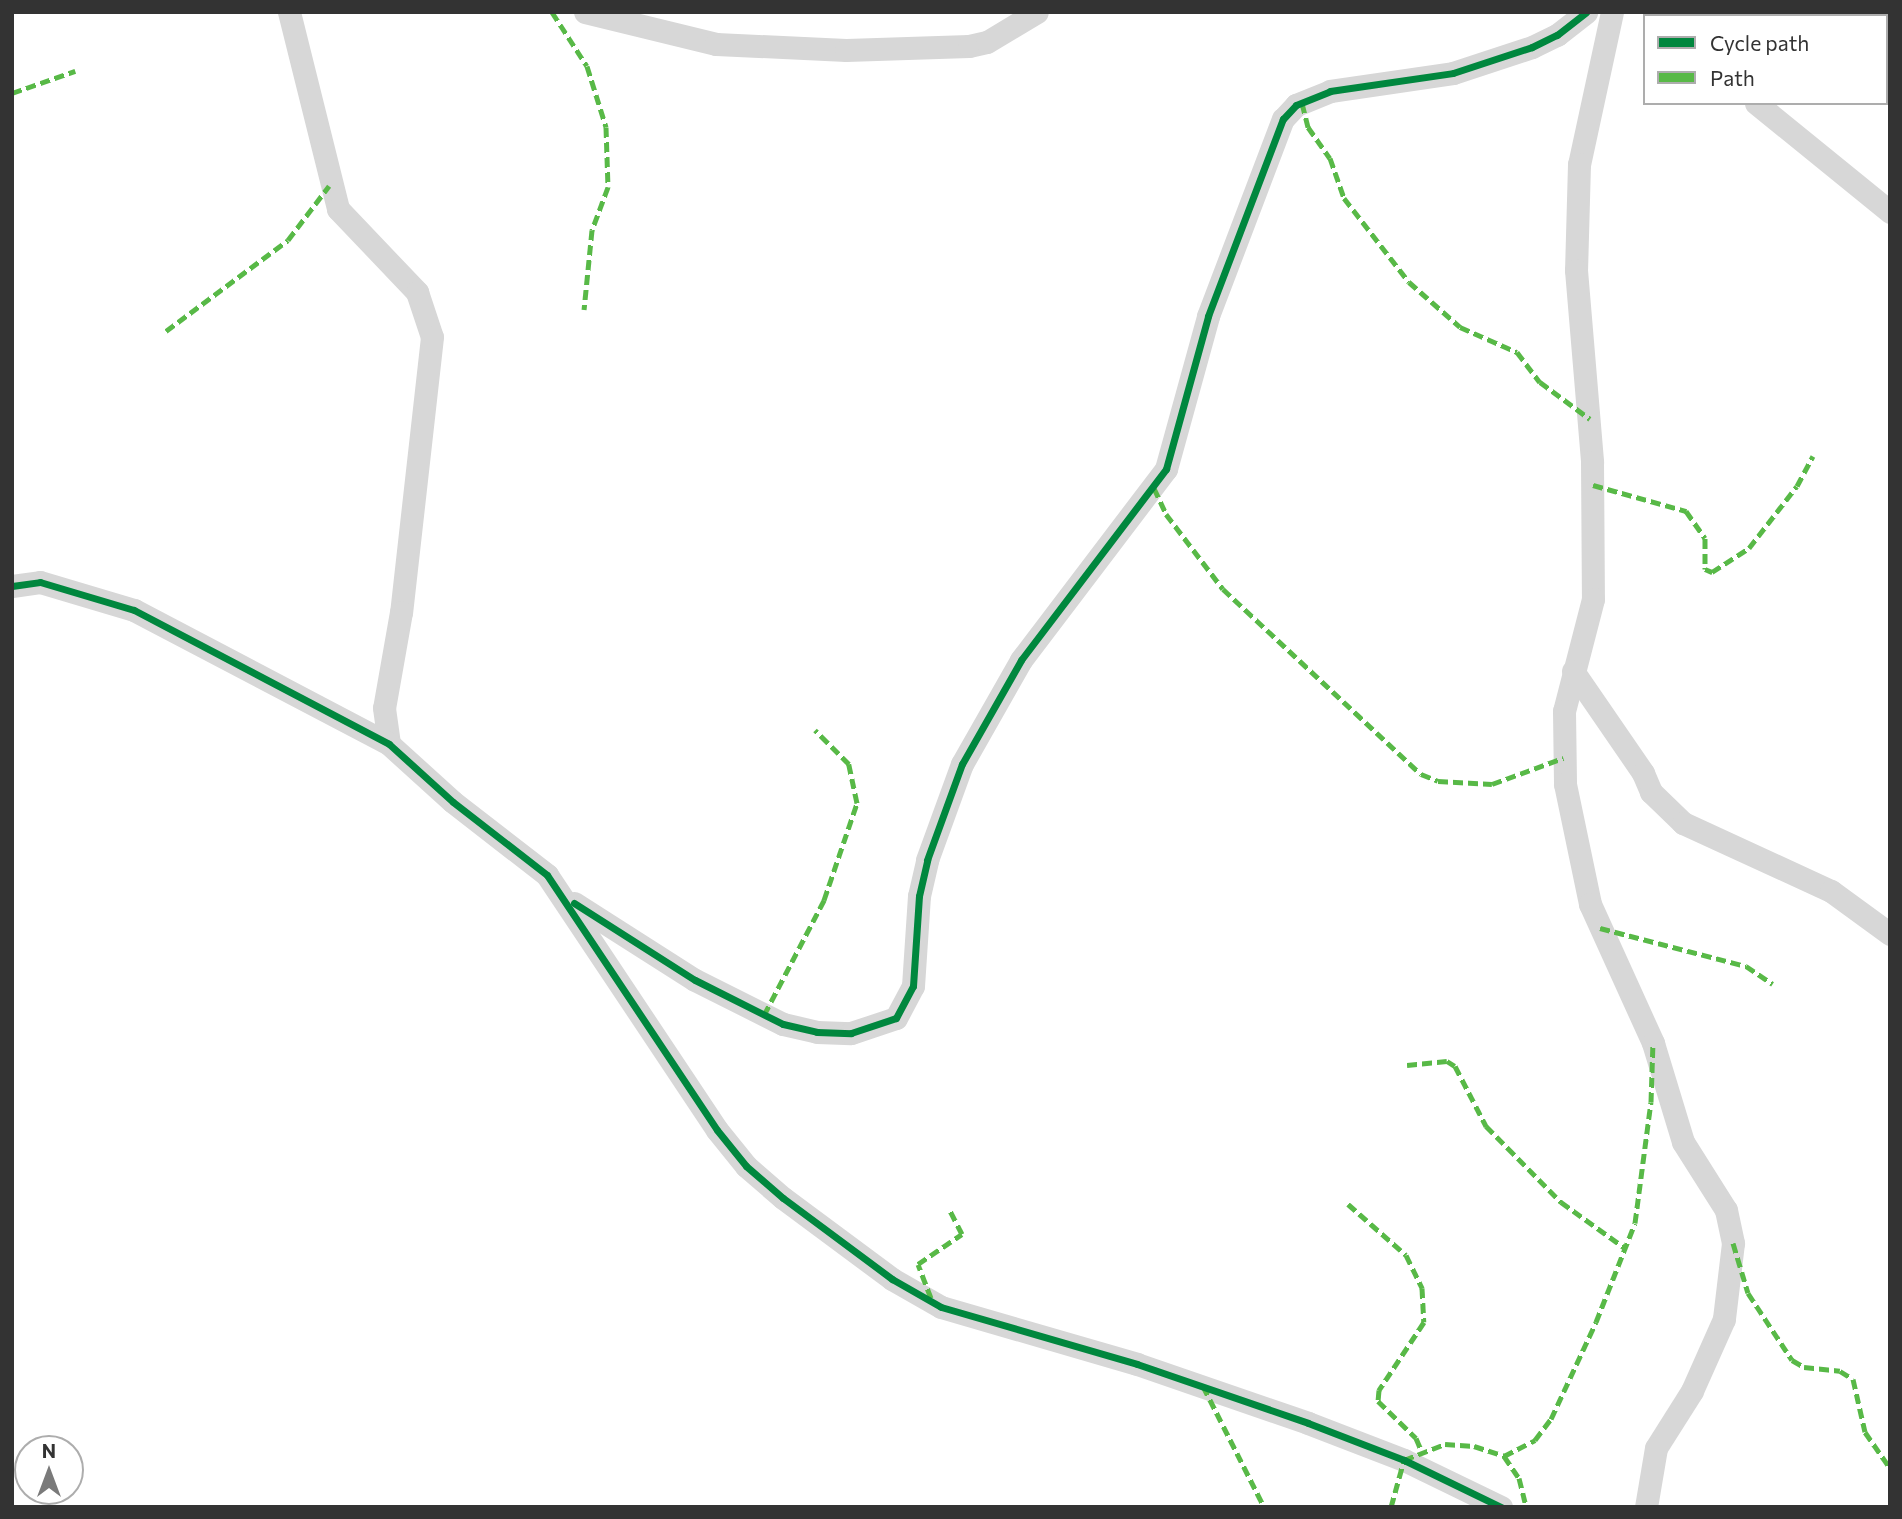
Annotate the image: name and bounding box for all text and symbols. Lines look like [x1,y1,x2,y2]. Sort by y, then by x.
legend [1643,14,1888,105]
text: Cycle path [1710,30,1809,55]
text: Path [1710,65,1755,90]
north arrow [14,1435,84,1505]
text: N [42,1439,56,1462]

